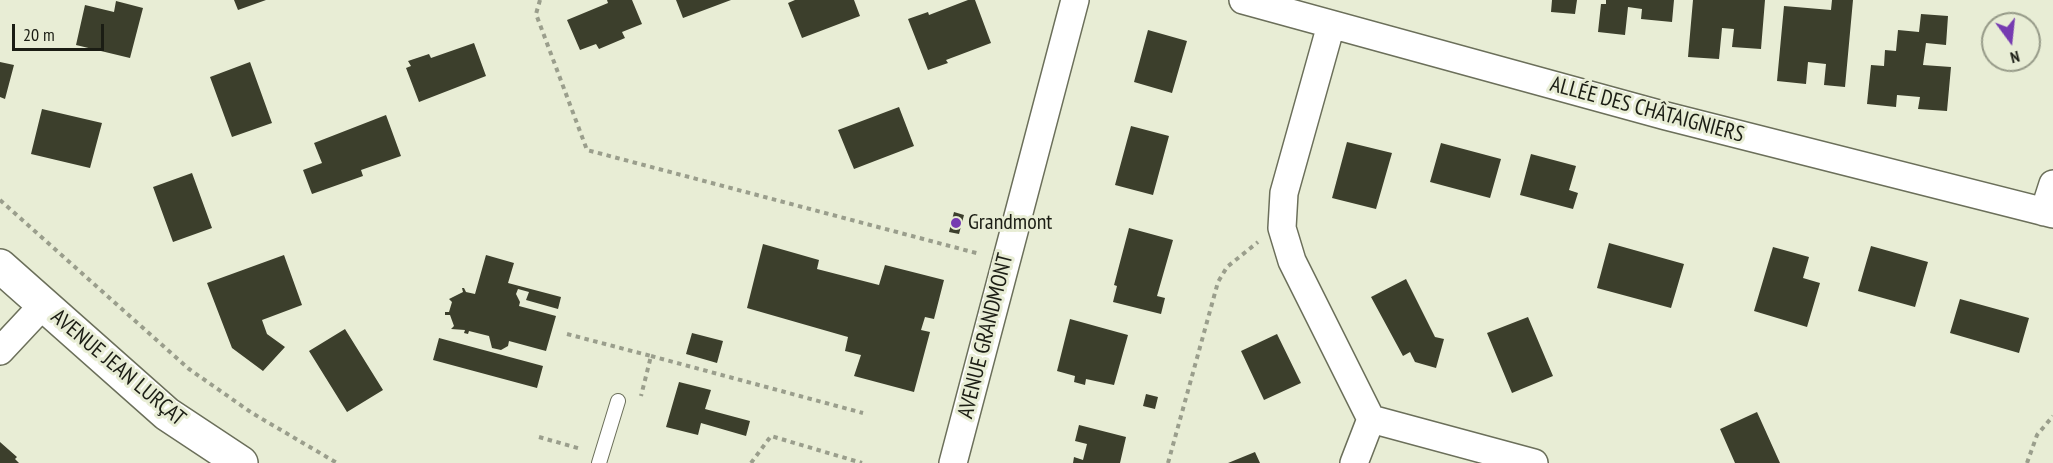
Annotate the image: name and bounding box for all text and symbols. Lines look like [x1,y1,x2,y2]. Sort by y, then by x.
scale bar [15,12,106,50]
north arrow [1981,12,2041,72]
text: 20 m [23,23,55,46]
text: N [2008,47,2022,68]
street label: ALLÉE DES CHÂTAIGNIERS [1547,71,1747,149]
place label: Grandmont [968,210,1052,236]
marker: Grandmont [949,216,963,230]
street label: AVENUE GRANDMONT [953,251,1019,421]
street label: AVENUE JEAN LURÇAT [45,304,191,432]

